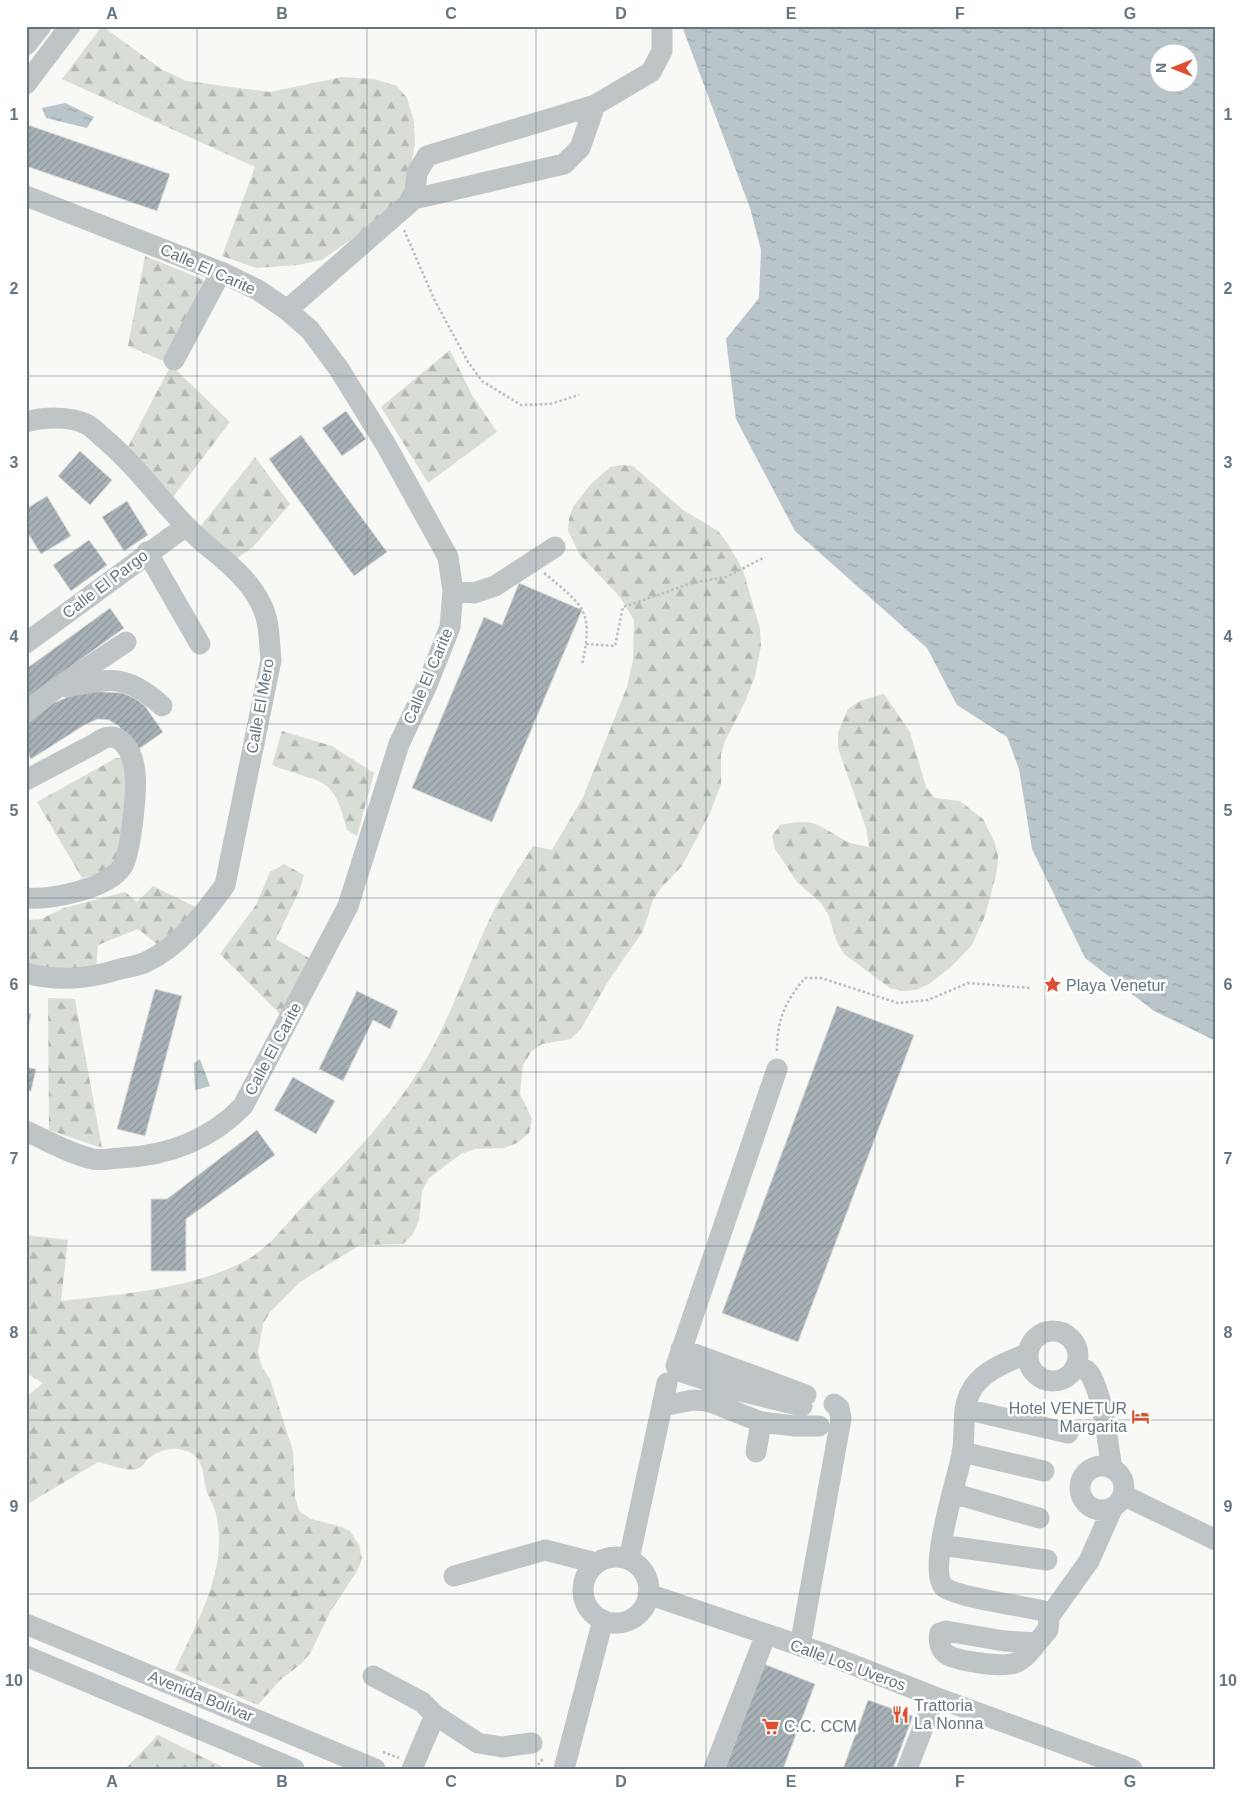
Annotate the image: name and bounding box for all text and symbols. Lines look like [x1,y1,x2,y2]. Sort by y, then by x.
text: A [106,5,118,22]
text: B [276,5,288,22]
text: C [445,5,457,22]
text: D [615,5,627,22]
text: E [786,5,797,22]
text: F [955,5,965,22]
text: G [1124,5,1136,22]
north arrow [1150,42,1200,92]
text: N [1153,63,1169,73]
text: 1 [10,106,19,123]
text: 1 [1224,106,1233,123]
street label: Calle El Carite [158,240,258,298]
text: 2 [10,280,19,297]
text: 2 [1224,280,1233,297]
text: 3 [10,454,19,471]
text: 3 [1224,454,1233,471]
street label: Calle El Pargo [59,546,151,622]
street label: Calle El Carite [400,626,456,726]
text: 4 [10,628,19,645]
text: 4 [1224,628,1233,645]
street label: Calle El Mero [243,657,277,755]
text: 5 [10,802,19,819]
text: 5 [1224,802,1233,819]
place icon: Playa Venetur [1042,975,1062,995]
text: 6 [10,976,19,993]
text: 6 [1224,976,1233,993]
place label: Playa Venetur [1066,977,1166,994]
street label: Calle El Carite [241,1000,305,1098]
text: 7 [10,1150,19,1167]
text: 7 [1224,1150,1233,1167]
text: 8 [10,1324,19,1341]
text: 8 [1224,1324,1233,1341]
place label: Hotel VENETUR Margarita [1009,1400,1127,1435]
hotel icon: Hotel VENETUR Margarita [1131,1407,1151,1427]
text: 9 [10,1498,19,1515]
text: 9 [1224,1498,1233,1515]
street label: Calle Los Uveros [788,1636,908,1694]
street label: Avenida Bolívar [146,1667,257,1725]
text: 10 [5,1672,23,1689]
text: 10 [1219,1672,1237,1689]
place label: Trattoria La Nonna [914,1697,983,1732]
restaurant icon: Trattoria La Nonna [890,1704,910,1724]
supermarket icon: C.C. CCM [760,1716,780,1736]
place label: C.C. CCM [784,1718,857,1735]
text: A [106,1773,118,1790]
text: B [276,1773,288,1790]
text: C [445,1773,457,1790]
text: D [615,1773,627,1790]
text: E [786,1773,797,1790]
text: F [955,1773,965,1790]
text: G [1124,1773,1136,1790]

